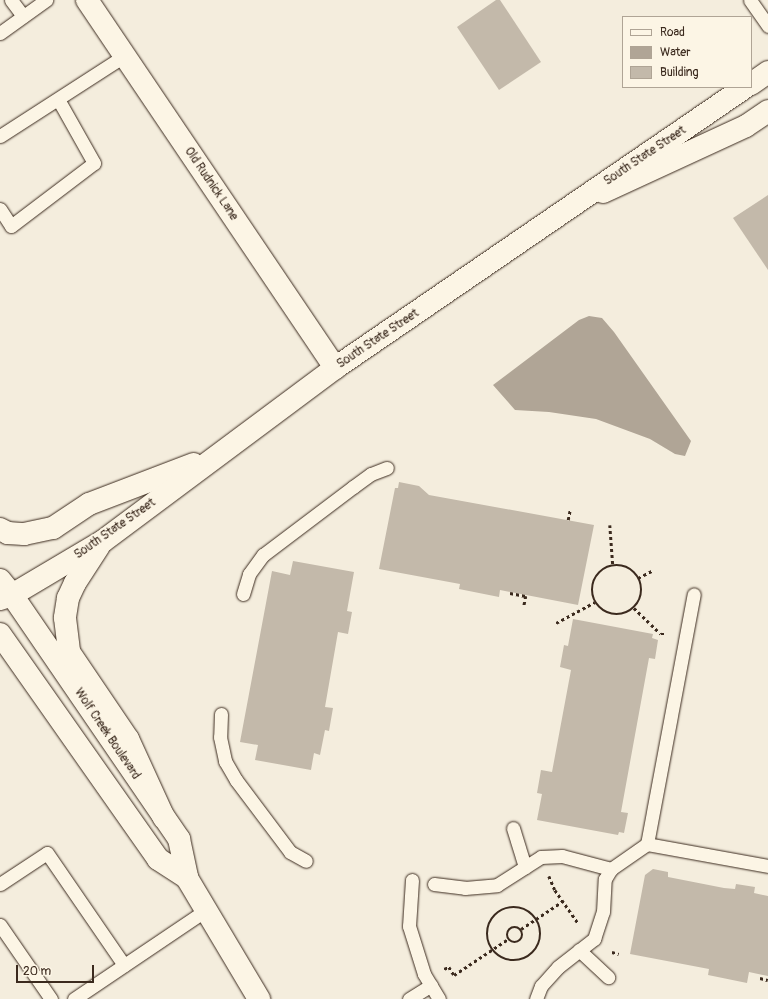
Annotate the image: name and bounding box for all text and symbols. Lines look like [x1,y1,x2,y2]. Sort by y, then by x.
legend [622,16,752,88]
text: Road [660,25,685,40]
text: Water [660,45,691,60]
text: Building [660,65,699,80]
street label: South State Street [601,123,689,189]
street label: Old Rudnick Lane [181,145,241,223]
street label: South State Street [334,306,422,372]
street label: South State Street [72,496,158,562]
street label: Wolf Creek Boulevard [71,686,143,782]
scale bar [18,957,96,983]
text: 20 m [23,964,51,979]

